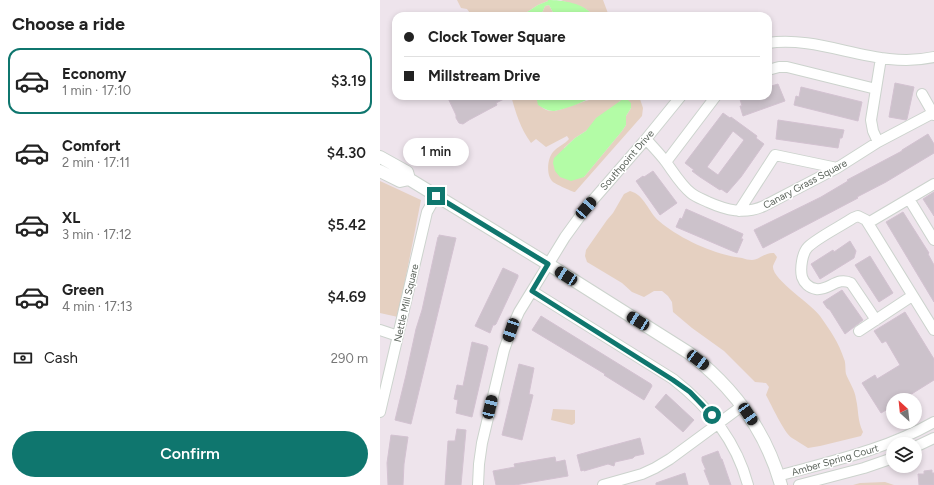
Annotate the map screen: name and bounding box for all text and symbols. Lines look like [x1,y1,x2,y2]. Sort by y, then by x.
text: Choose a ride [12,13,125,35]
text: Clock Tower Square [428,28,566,46]
icon: car [14,63,50,99]
text: Economy [62,65,127,83]
text: Millstream Drive [428,67,540,85]
text: $3.19 [331,72,366,90]
text: 1 min · 17:10 [62,83,131,98]
street label: Southpoint Drive [597,127,657,193]
icon: car [14,135,50,171]
text: Comfort [62,137,121,155]
callout: 1 min [403,138,469,166]
text: $4.30 [327,144,366,162]
text: 1 min [421,144,451,159]
text: 2 min · 17:11 [62,155,130,170]
street label: Canary Grass Square [761,156,850,212]
route end [427,187,445,205]
car [574,195,598,221]
icon: car [14,207,50,243]
text: XL [62,209,80,227]
text: $5.42 [327,216,366,234]
text: 3 min · 17:12 [62,227,132,242]
street label: Nettle Mill Square [391,262,421,343]
car [553,264,579,288]
icon: car [14,279,50,315]
text: Green [62,281,104,299]
text: $4.69 [328,288,366,306]
text: 4 min · 17:13 [62,299,132,314]
car [625,310,651,332]
car [501,317,521,343]
icon: cash [12,347,34,369]
car [685,348,711,372]
text: Cash [44,349,78,367]
text: 290 m [331,351,368,366]
north arrow [886,393,922,429]
map controls [886,393,922,473]
car [481,394,499,420]
car [736,401,760,427]
route start [703,406,721,424]
button: Confirm [12,431,368,477]
button: layers [886,437,922,473]
street label: Amber Spring Court [790,441,880,479]

